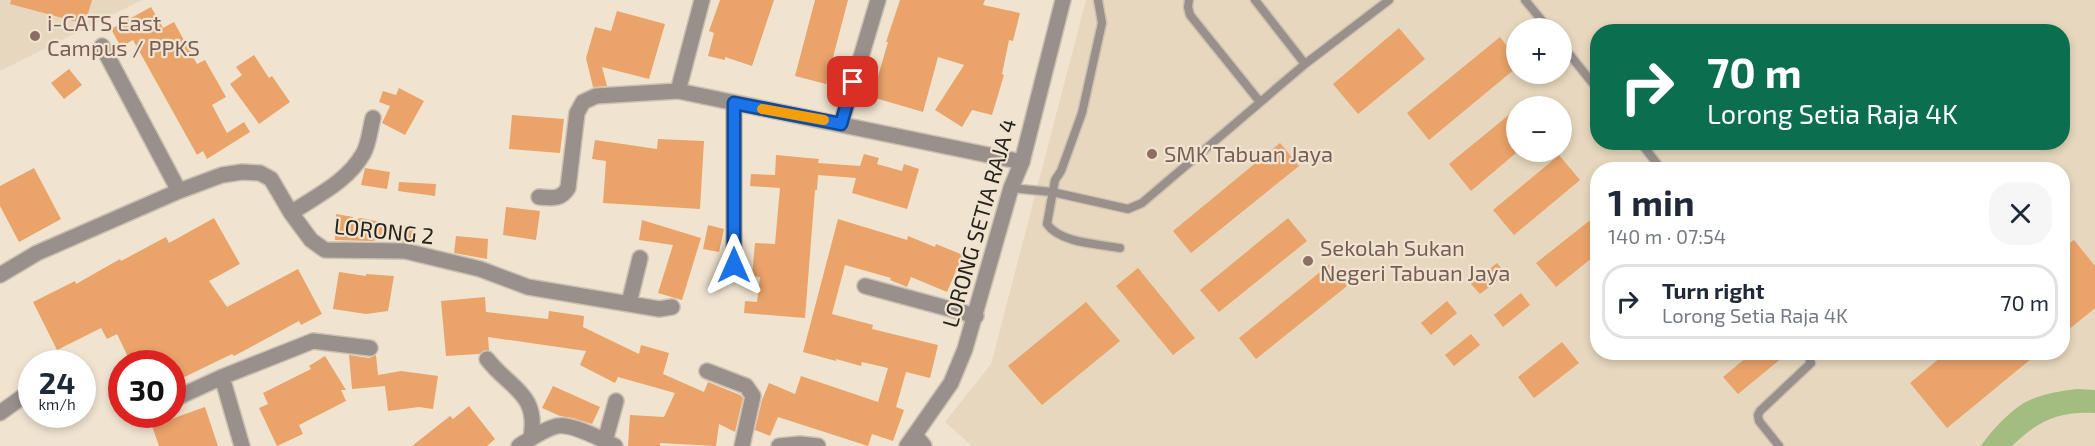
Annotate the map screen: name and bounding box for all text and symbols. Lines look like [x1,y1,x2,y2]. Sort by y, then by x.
place label: i-CATS East Campus / PPKS [47,9,200,60]
map controls [1506,18,1572,162]
button: + [1506,18,1572,84]
marker: i-CATS East Campus / PPKS [28,29,42,43]
text: 70 m [1707,46,1802,96]
icon: right [1608,48,1686,126]
pin [827,56,878,107]
icon: arrive [836,65,869,98]
button: − [1506,96,1572,162]
text: Lorong Setia Raja 4K [1707,97,1958,129]
street label: LORONG SETIA RAJA 4 [936,115,1020,330]
place label: SMK Tabuan Jaya [1164,140,1333,166]
marker: SMK Tabuan Jaya [1145,147,1159,161]
text: 1 min [1608,180,1695,223]
button: close [1989,182,2052,245]
street label: LORONG 2 [333,212,435,248]
text: 140 m · 07:54 [1608,224,1726,248]
position arrow [702,233,766,297]
place label: Sekolah Sukan Negeri Tabuan Jaya [1320,234,1510,285]
marker: Sekolah Sukan Negeri Tabuan Jaya [1301,254,1315,268]
text: Turn right [1662,277,1764,303]
icon: right [1611,285,1644,318]
text: 70 m [2000,289,2049,315]
text: Lorong Setia Raja 4K [1662,303,1848,327]
speed limit sign: 30 [108,350,186,428]
text: 24 [39,364,75,400]
text: km/h [38,395,76,413]

